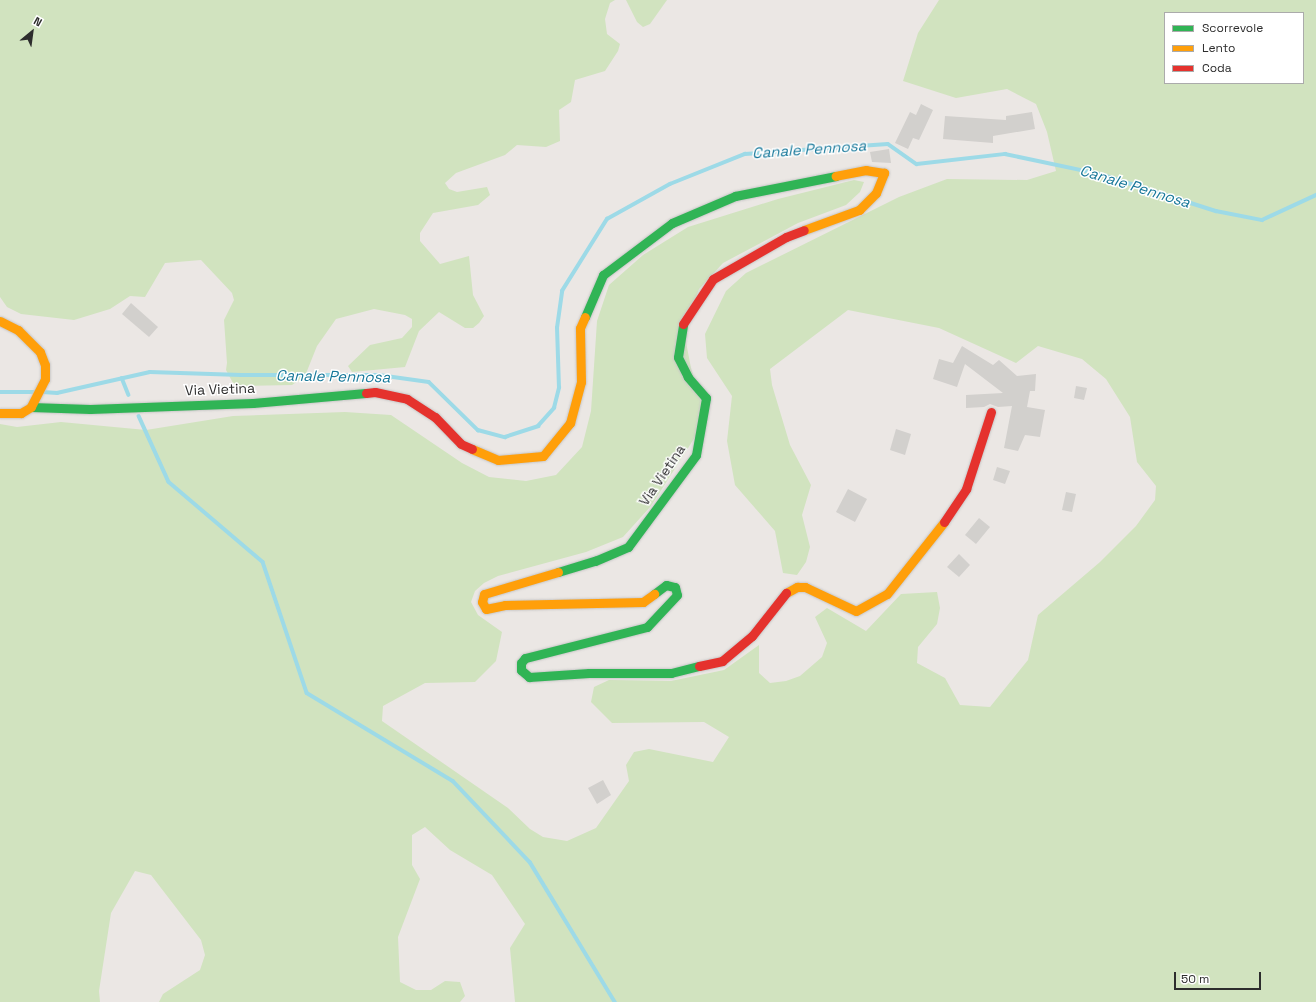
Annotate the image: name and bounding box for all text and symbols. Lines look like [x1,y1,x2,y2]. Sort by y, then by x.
north arrow [12,12,52,52]
legend [1164,12,1304,84]
text: N [31,14,44,29]
text: Scorrevole [1202,20,1263,36]
text: Lento [1202,40,1236,56]
text: Coda [1202,60,1232,76]
water label: Canale Pennosa [751,136,867,162]
water label: Canale Pennosa [1078,161,1192,211]
water label: Canale Pennosa [276,366,390,386]
street label: Via Vietina [185,379,255,399]
street label: Via Vietina [635,441,689,509]
scale bar [1176,964,1263,990]
text: 50 m [1181,971,1209,987]

